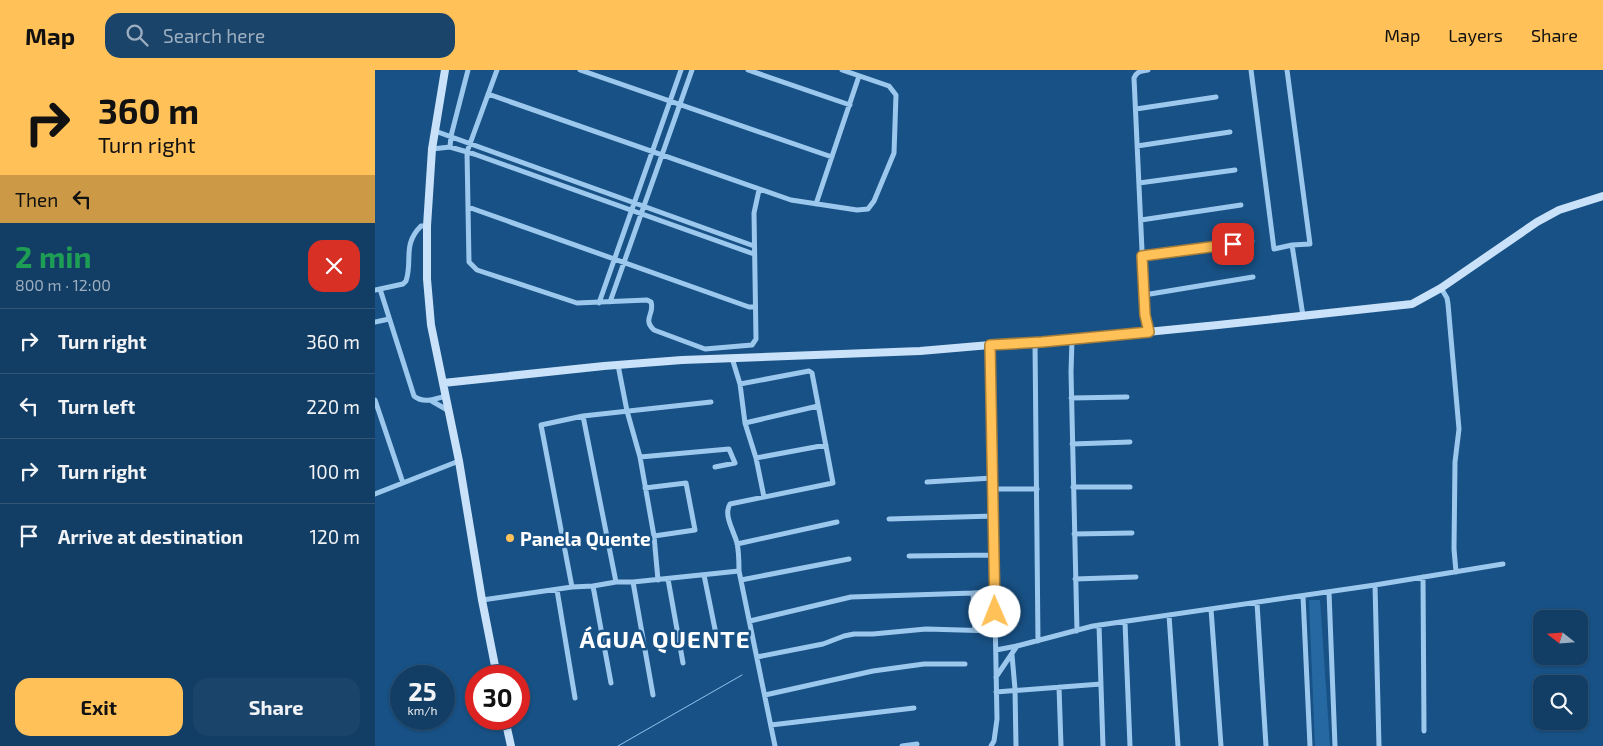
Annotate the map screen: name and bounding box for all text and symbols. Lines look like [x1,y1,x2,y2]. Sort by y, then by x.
search box [105,13,455,58]
text: Map [25,21,75,50]
icon: search [123,21,151,49]
text: Search here [163,24,265,47]
text: Map [1384,24,1420,46]
text: Layers [1448,24,1503,46]
text: Share [1531,24,1578,46]
text: 360 m [98,89,199,131]
icon: right [15,90,80,155]
text: Turn right [98,131,196,157]
icon: left [68,185,96,213]
text: Then [15,188,58,211]
pin [1212,223,1254,265]
icon: arrive [1219,230,1247,258]
text: 2 min [15,238,92,274]
button: close [308,240,360,292]
text: 800 m · 12:00 [15,275,111,294]
icon: right [15,327,43,355]
text: Turn right [58,330,146,353]
text: 360 m [306,330,360,353]
icon: left [15,392,43,420]
text: Turn left [58,395,135,418]
text: 220 m [306,395,360,418]
icon: right [15,457,43,485]
text: Turn right [58,460,146,483]
text: 100 m [309,460,360,483]
icon: arrive [15,522,43,550]
text: Arrive at destination [58,525,243,548]
text: 120 m [309,525,360,548]
place label: Panela Quente [520,527,651,551]
marker: Panela Quente [504,532,516,544]
position arrow [968,585,1020,637]
north arrow [1533,610,1587,665]
map controls [1533,610,1588,730]
district label: ÁGUA QUENTE [579,624,751,654]
speed limit sign: 30 [465,665,530,730]
button: search [1533,675,1588,730]
text: 25 [408,676,437,706]
button: Exit [15,678,183,736]
button: Share [193,678,360,736]
text: km/h [408,703,437,717]

